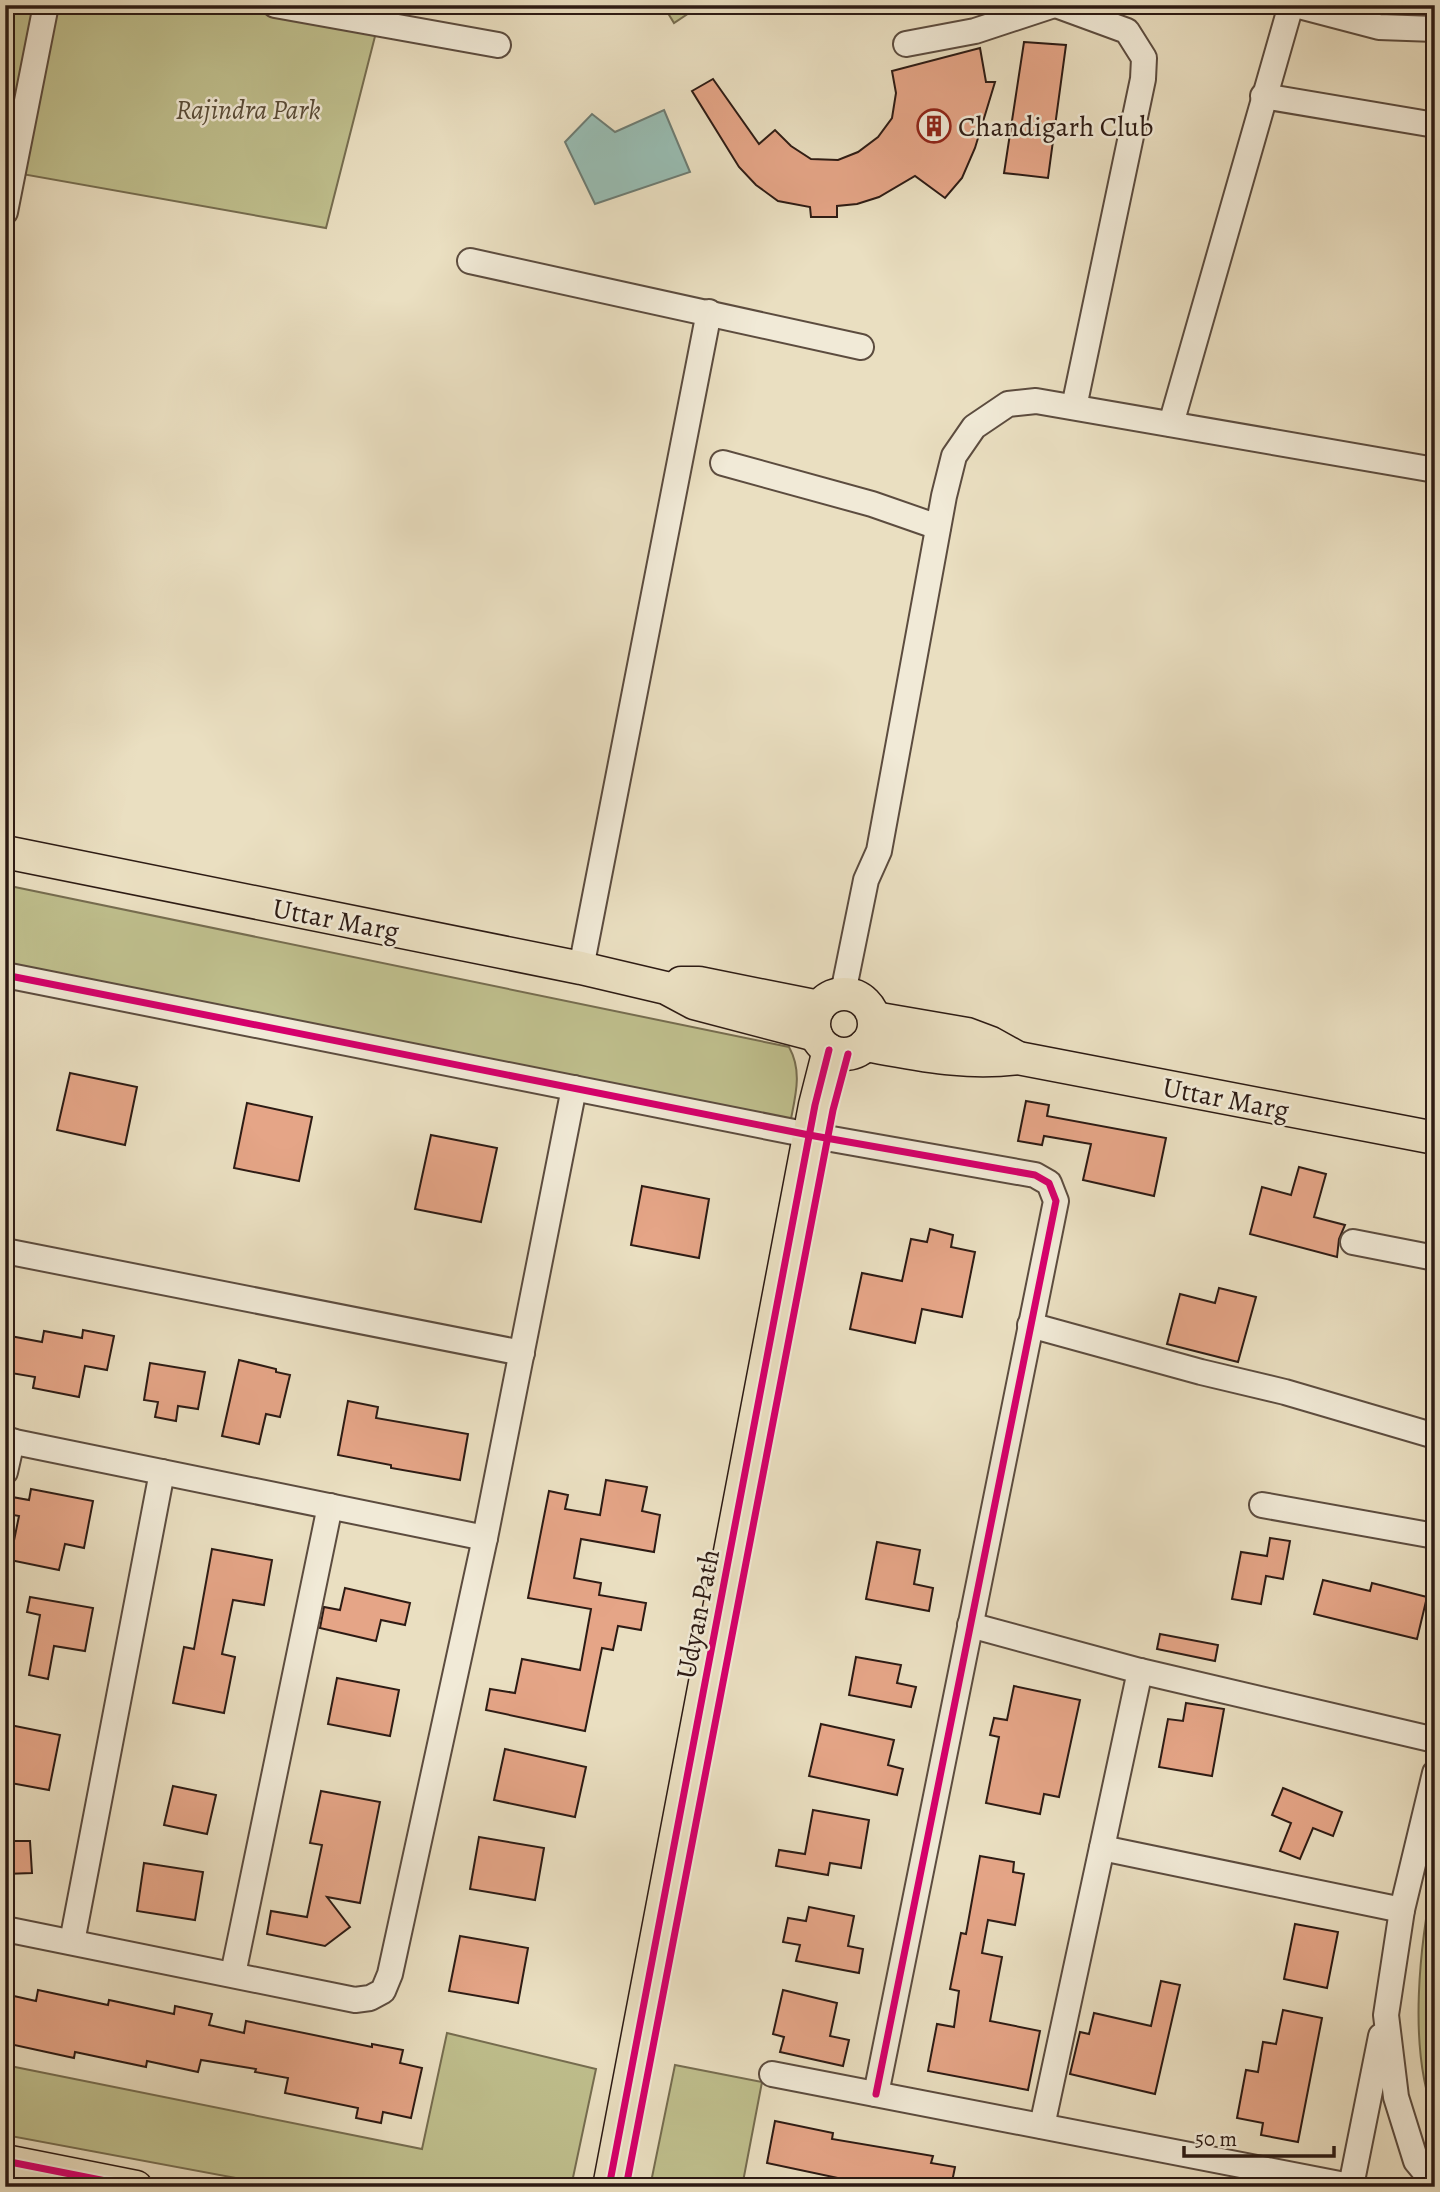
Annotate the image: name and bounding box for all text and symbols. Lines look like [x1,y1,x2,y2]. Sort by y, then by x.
park label: Rajindra Park [175,91,321,129]
building icon: Chandigarh Club [915,107,953,145]
place label: Chandigarh Club [958,108,1153,146]
street label: Uttar Marg [269,889,402,951]
street label: Uttar Marg [1159,1068,1292,1130]
street label: Udyan Path [667,1546,729,1682]
scale bar [1184,2115,1335,2159]
text: 50 m [1195,2125,1237,2153]

